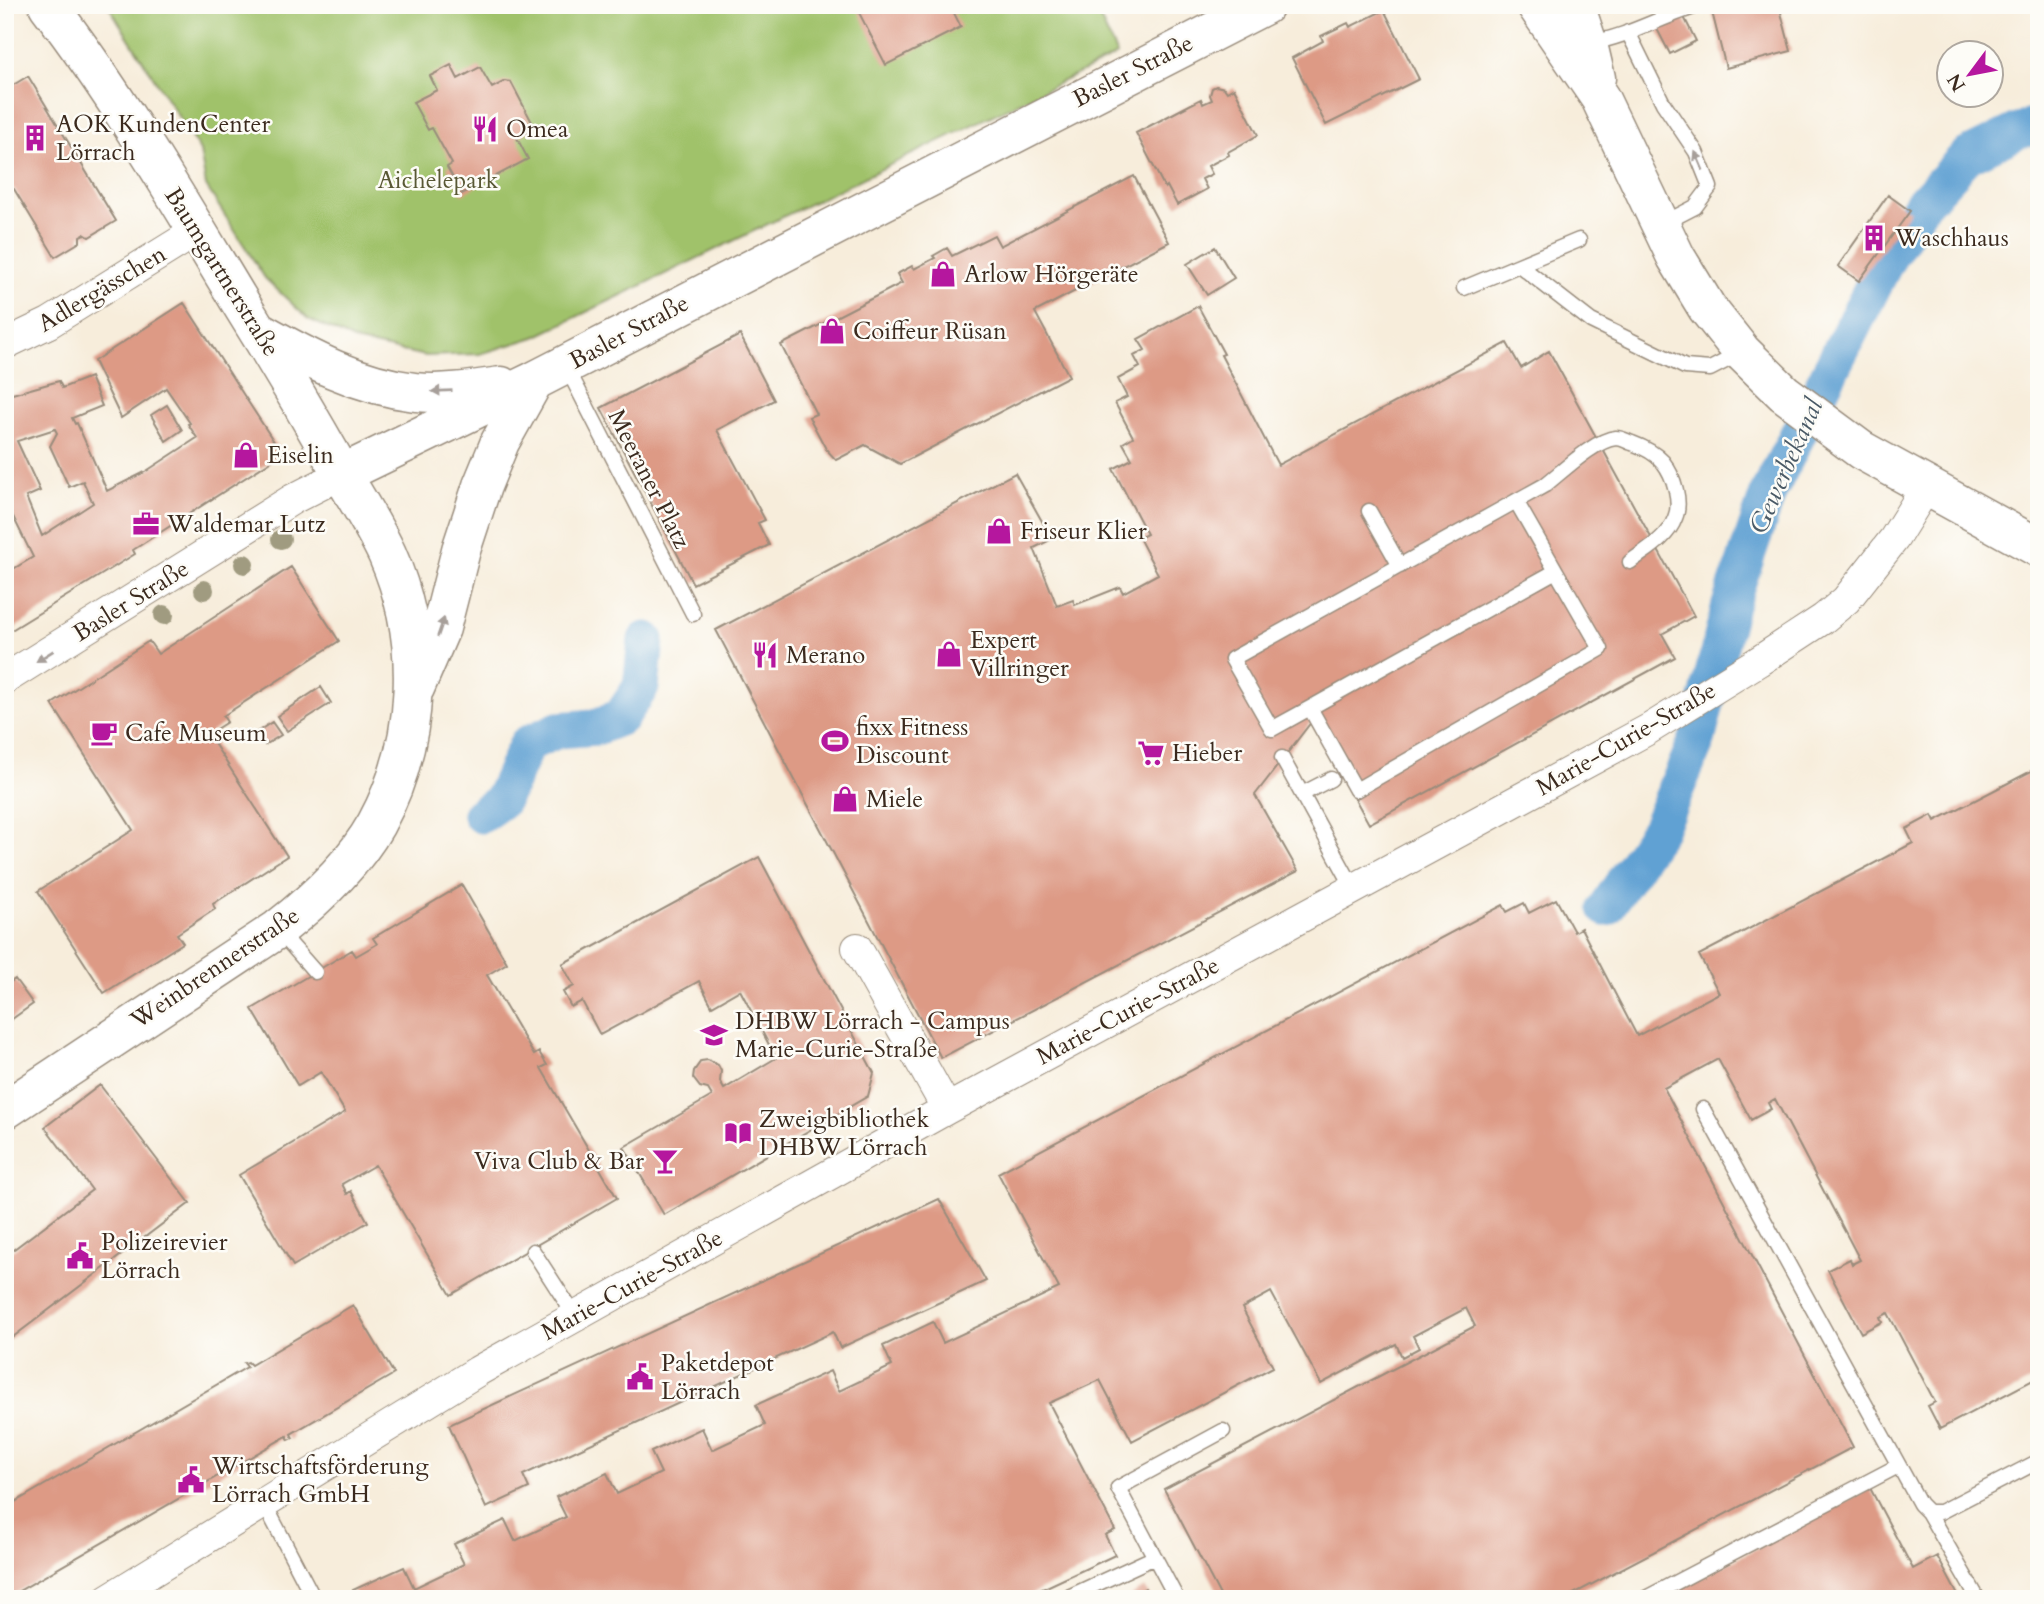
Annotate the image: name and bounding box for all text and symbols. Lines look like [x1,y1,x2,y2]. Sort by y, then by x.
street label: Basler Straße [1067,27,1199,115]
north arrow [1936,38,2006,108]
text: N [1941,68,1972,96]
place label: AOK KundenCenter Lörrach [56,108,270,169]
place label: Omea [506,113,569,146]
restaurant icon: Omea [470,114,500,144]
building icon: AOK KundenCenter Lörrach [20,123,50,153]
one-way arrow [1693,150,1704,171]
park label: Aichelepark [378,164,498,197]
street label: Baumgartnerstraße [157,181,287,363]
place label: Waschhaus [1894,222,2009,255]
building icon: Waschhaus [1859,223,1889,253]
street label: Adlergässchen [32,238,173,340]
place label: Arlow Hörgeräte [964,258,1139,291]
shop icon: Arlow Hörgeräte [928,259,958,289]
street label: Basler Straße [563,287,695,377]
place label: Coiffeur Rüsan [853,315,1007,348]
shop icon: Coiffeur Rüsan [817,316,847,346]
one-way arrow [431,386,453,397]
water label: Gewerbekanal [1741,392,1832,539]
street label: Meeraner Platz [600,404,698,555]
place label: Eiselin [267,439,334,472]
shop icon: Eiselin [231,440,261,470]
place label: Waldemar Lutz [166,508,326,541]
office icon: Waldemar Lutz [131,509,161,539]
place label: Friseur Klier [1020,515,1147,548]
shop icon: Friseur Klier [984,516,1014,546]
street label: Basler Straße [67,552,195,650]
one-way arrow [436,616,447,637]
place label: Expert Villringer [970,624,1069,685]
place label: Merano [786,639,865,672]
shop icon: Expert Villringer [934,639,964,669]
restaurant icon: Merano [750,640,780,670]
one-way arrow [35,649,55,662]
street label: Marie-Curie-Straße [1530,674,1722,804]
place label: fixx Fitness Discount [856,711,968,772]
place label: Cafe Museum [125,717,267,750]
cafe icon: Cafe Museum [89,718,119,748]
sports icon: fixx Fitness Discount [820,726,850,756]
place label: Hieber [1172,737,1242,770]
supermarket icon: Hieber [1136,738,1166,768]
place label: Miele [866,783,923,816]
shop icon: Miele [830,784,860,814]
street label: Weinbrennerstraße [123,899,306,1037]
street label: Marie-Curie-Straße [1031,949,1225,1073]
place label: DHBW Lörrach - Campus Marie-Curie-Straße [735,1005,1010,1066]
school or university icon: DHBW Lörrach - Campus Marie-Curie-Straße [699,1020,729,1050]
place label: Zweigbibliothek DHBW Lörrach [759,1103,929,1164]
library icon: Zweigbibliothek DHBW Lörrach [723,1118,753,1148]
place label: Viva Club & Bar [474,1145,644,1178]
bar icon: Viva Club & Bar [650,1146,680,1176]
street label: Marie-Curie-Straße [535,1221,729,1349]
place label: Polizeirevier Lörrach [101,1226,228,1287]
public building icon: Polizeirevier Lörrach [65,1241,95,1271]
place label: Paketdepot Lörrach [661,1347,774,1408]
public building icon: Paketdepot Lörrach [625,1362,655,1392]
place label: Wirtschaftsförderung Lörrach GmbH [211,1450,429,1511]
public building icon: Wirtschaftsförderung Lörrach GmbH [176,1465,206,1495]

